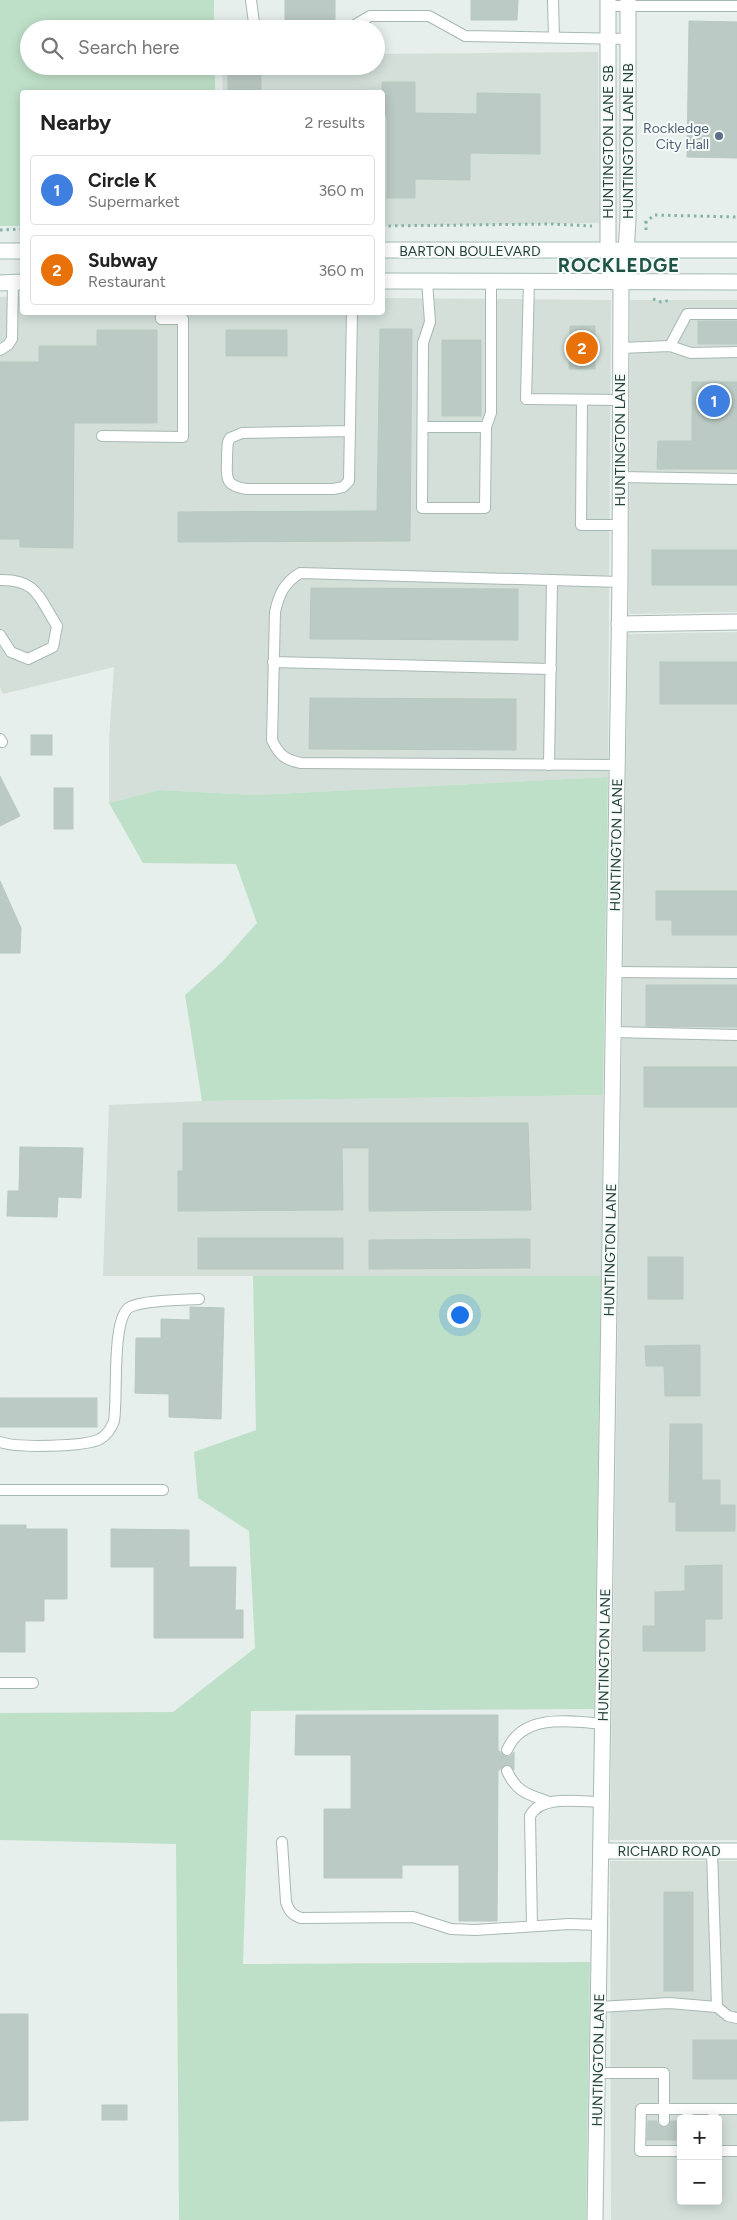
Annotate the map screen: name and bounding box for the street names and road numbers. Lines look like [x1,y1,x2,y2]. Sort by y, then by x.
street label: HUNTINGTON LANE NB [620,63,637,219]
street label: HUNTINGTON LANE SB [600,65,617,219]
street label: BARTON BOULEVARD [399,243,541,260]
street label: HUNTINGTON LANE [612,373,629,507]
street label: HUNTINGTON LANE [607,778,626,912]
street label: HUNTINGTON LANE [601,1183,620,1317]
street label: HUNTINGTON LANE [595,1588,614,1722]
street label: RICHARD ROAD [617,1843,721,1860]
street label: HUNTINGTON LANE [589,1993,608,2127]

